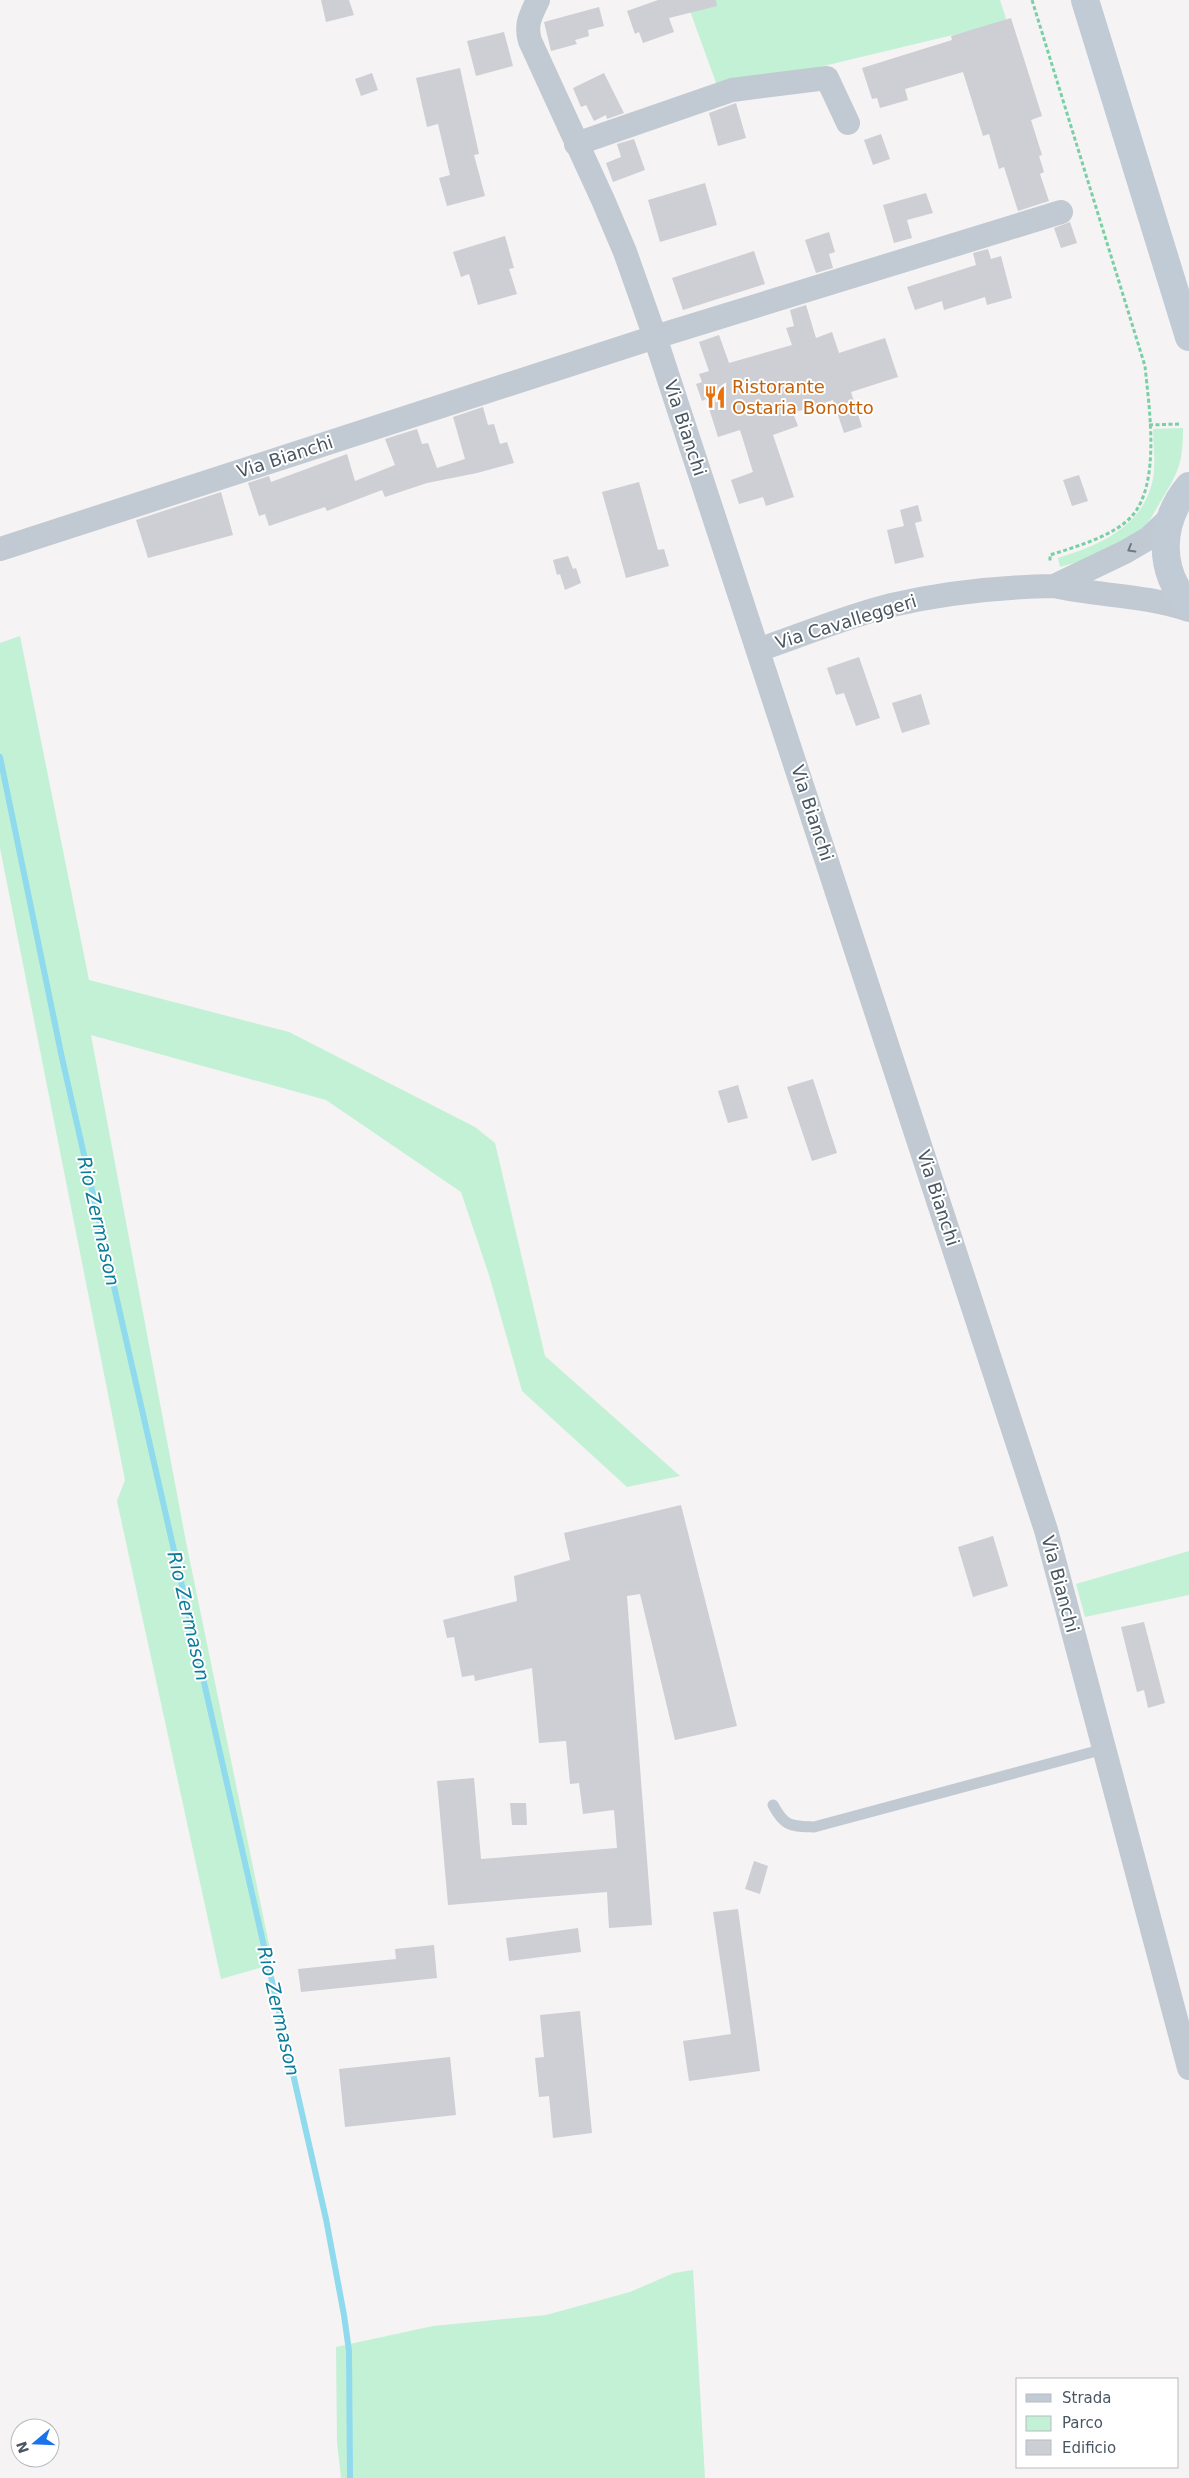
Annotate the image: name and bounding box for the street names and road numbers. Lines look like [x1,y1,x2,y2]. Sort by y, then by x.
street label: Via Bianchi [660,377,711,479]
street label: Via Bianchi [234,431,336,482]
street label: Via Cavalleggeri [773,590,919,653]
street label: Via Bianchi [787,762,838,864]
street label: Via Bianchi [913,1147,964,1249]
street label: Via Bianchi [1037,1533,1084,1635]

